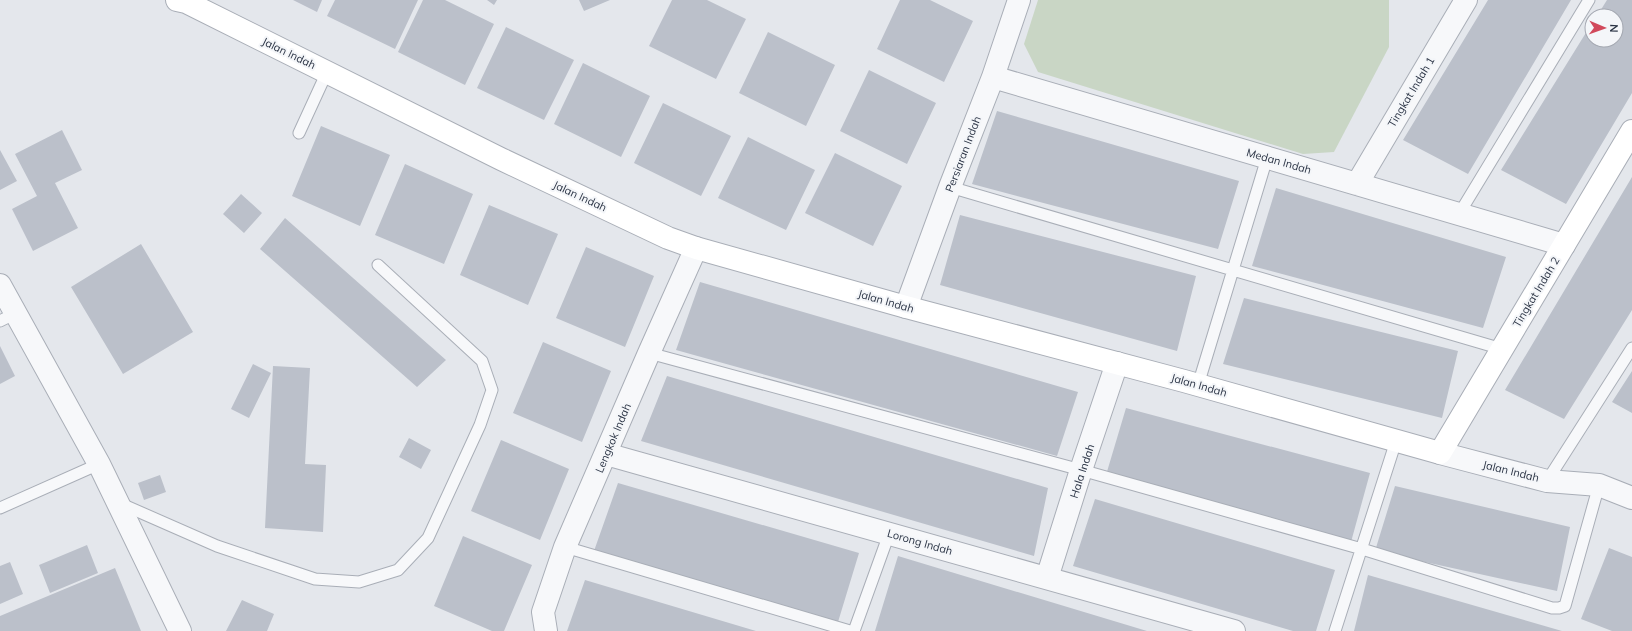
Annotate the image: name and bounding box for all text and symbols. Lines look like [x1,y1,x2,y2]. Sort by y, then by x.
north arrow [1584,8,1624,48]
text: N [1607,24,1621,33]
street label: Jalan Indah [260,34,318,72]
street label: Tingkat Indah 1 [1384,54,1438,130]
street label: Persiaran Indah [942,114,984,194]
street label: Medan Indah [1245,145,1313,177]
street label: Jalan Indah [551,177,609,215]
street label: Tingkat Indah 2 [1509,254,1563,330]
street label: Jalan Indah [856,286,916,316]
street label: Jalan Indah [1169,370,1229,400]
street label: Lengkok Indah [592,401,634,475]
street label: Hala Indah [1067,442,1097,500]
street label: Jalan Indah [1481,457,1541,485]
street label: Lorong Indah [886,526,954,558]

